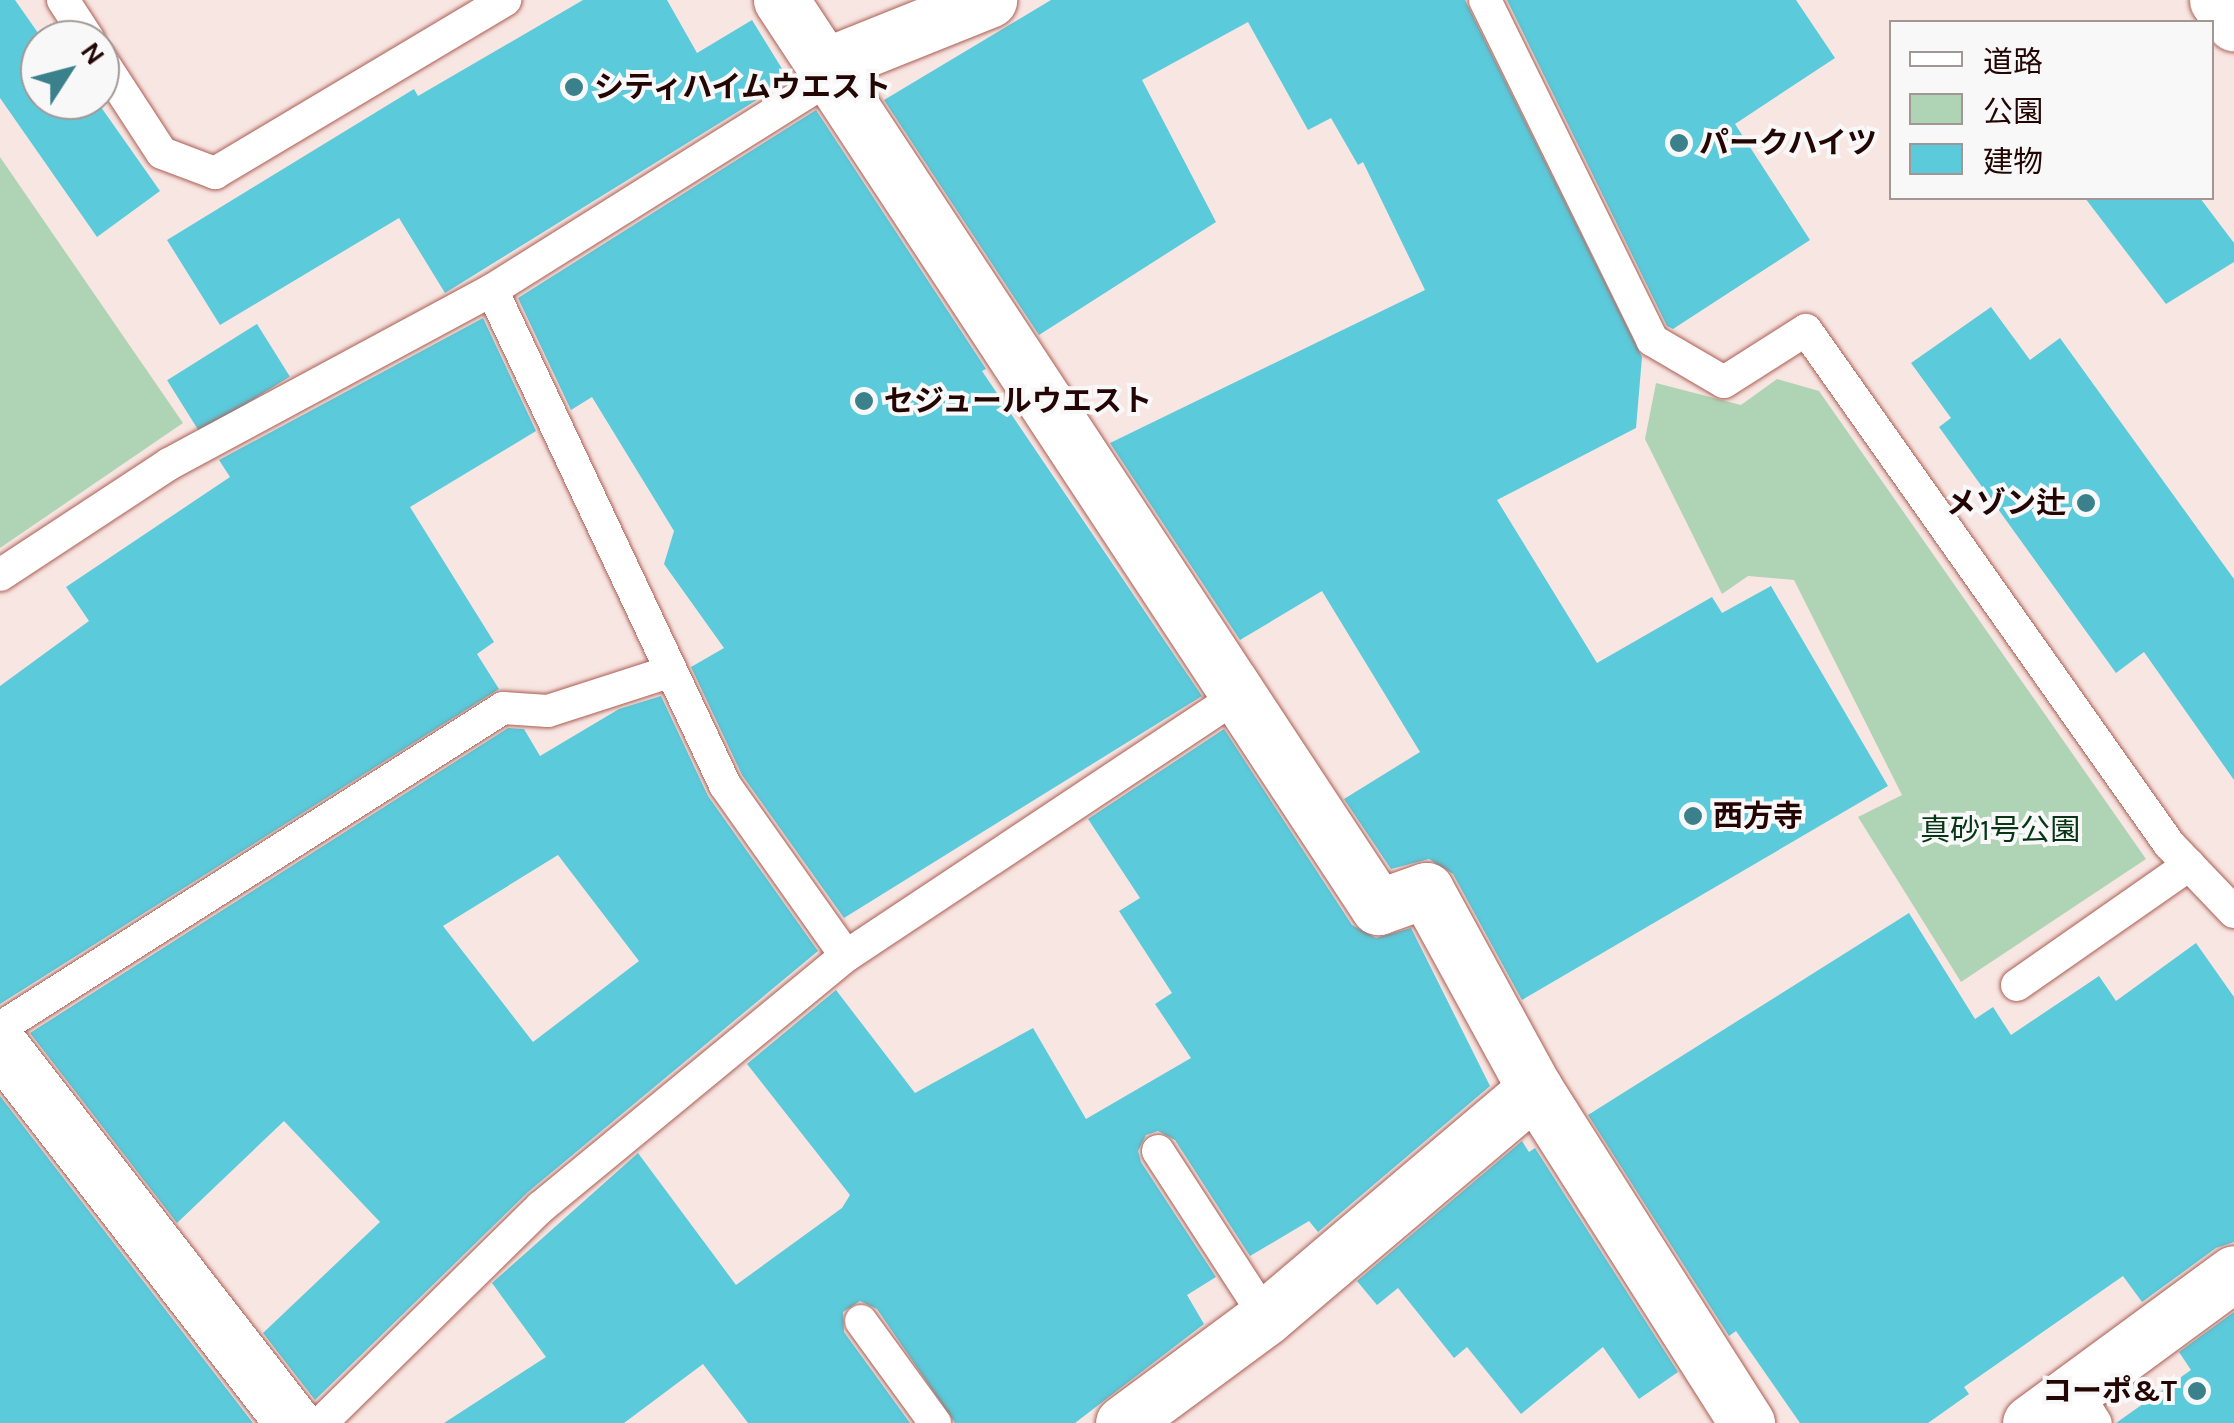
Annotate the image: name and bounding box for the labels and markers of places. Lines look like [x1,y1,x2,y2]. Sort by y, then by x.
place label: シティハイムウエスト [594,69,894,105]
marker: シティハイムウエスト [563,76,585,98]
place label: パークハイツ [1699,125,1879,161]
marker: パークハイツ [1668,132,1690,154]
place label: セジュールウエスト [884,383,1154,419]
marker: セジュールウエスト [853,390,875,412]
place label: メゾン辻 [1946,485,2066,521]
marker: メゾン辻 [2075,492,2097,514]
place label: 西方寺 [1713,798,1803,834]
marker: 西方寺 [1682,805,1704,827]
place label: コーポ&T [2042,1373,2177,1409]
marker: コーポ&T [2186,1380,2208,1402]

